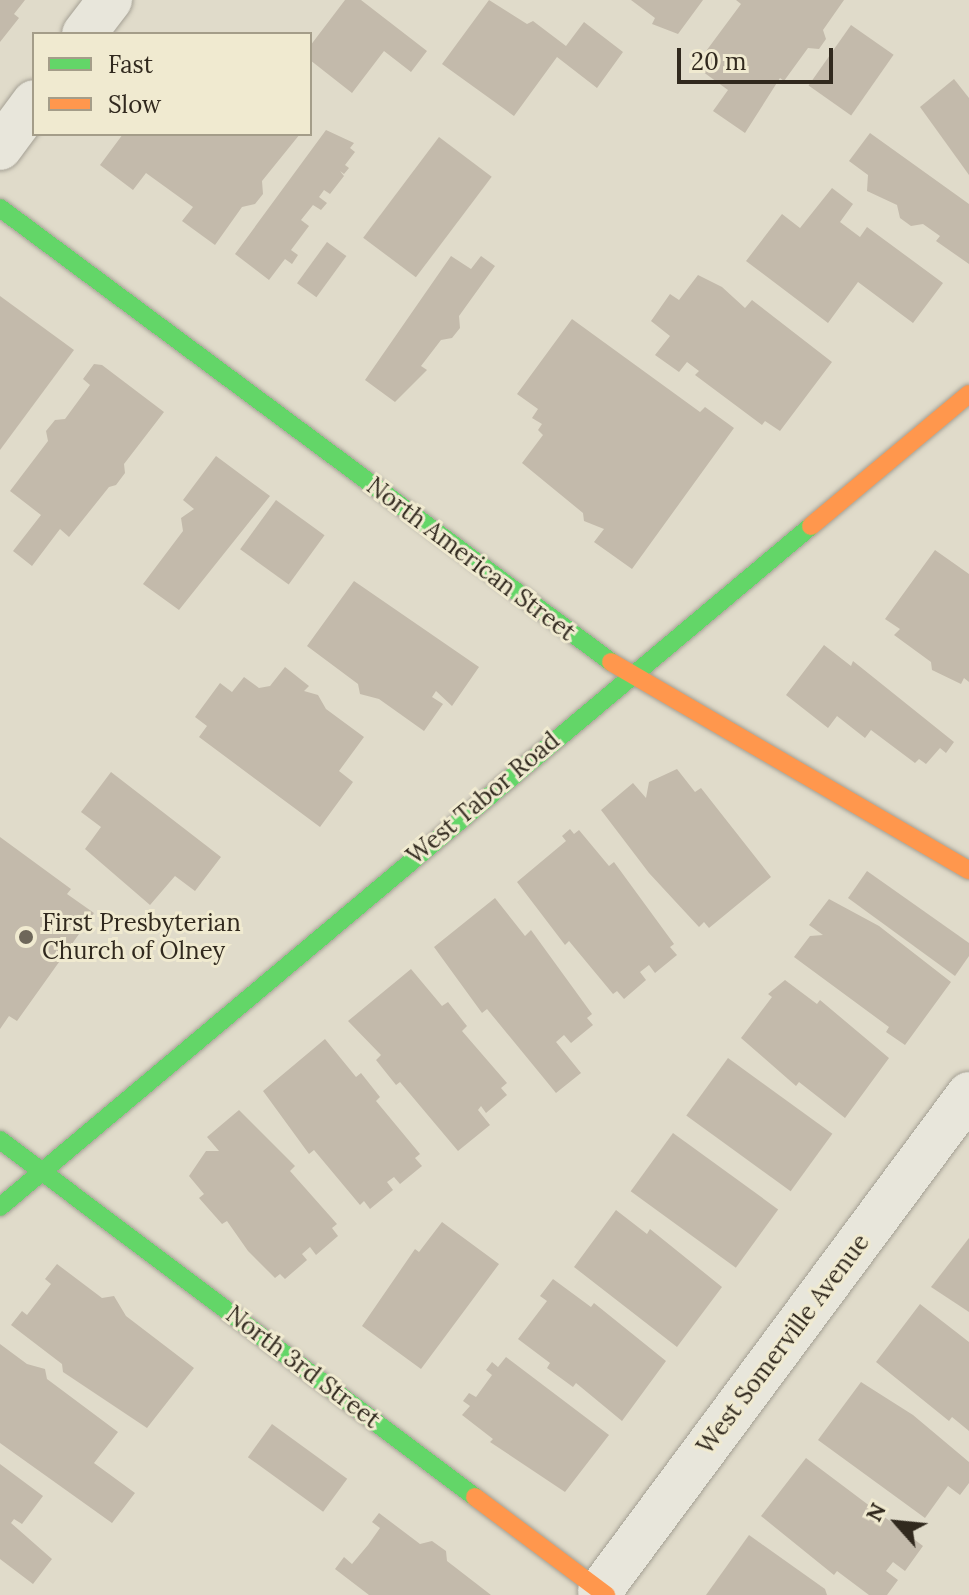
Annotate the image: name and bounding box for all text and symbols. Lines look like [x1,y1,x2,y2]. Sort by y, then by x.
legend [32,32,312,136]
scale bar [681,32,837,82]
text: 20 m [691,46,747,77]
text: Fast [108,49,153,80]
text: Slow [108,89,161,120]
street label: North American Street [361,471,581,647]
street label: West Tabor Road [401,726,565,870]
place label: First Presbyterian Church of Olney [42,909,241,965]
marker: First Presbyterian Church of Olney [17,928,35,946]
street label: West Somerville Avenue [691,1228,875,1460]
street label: North 3rd Street [220,1300,386,1434]
north arrow [857,1483,937,1563]
text: N [859,1498,892,1526]

